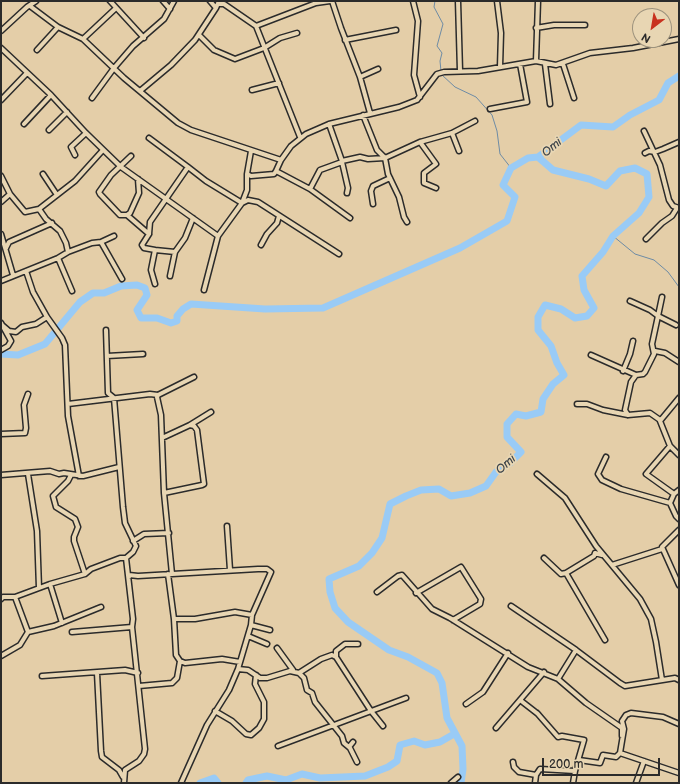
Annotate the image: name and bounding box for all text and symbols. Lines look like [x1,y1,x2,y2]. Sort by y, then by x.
north arrow [632,8,672,48]
text: N [639,30,653,46]
water label: Omi [539,136,565,160]
water label: Omi [493,452,519,478]
scale bar [544,750,662,776]
text: 200 m [549,757,583,772]

